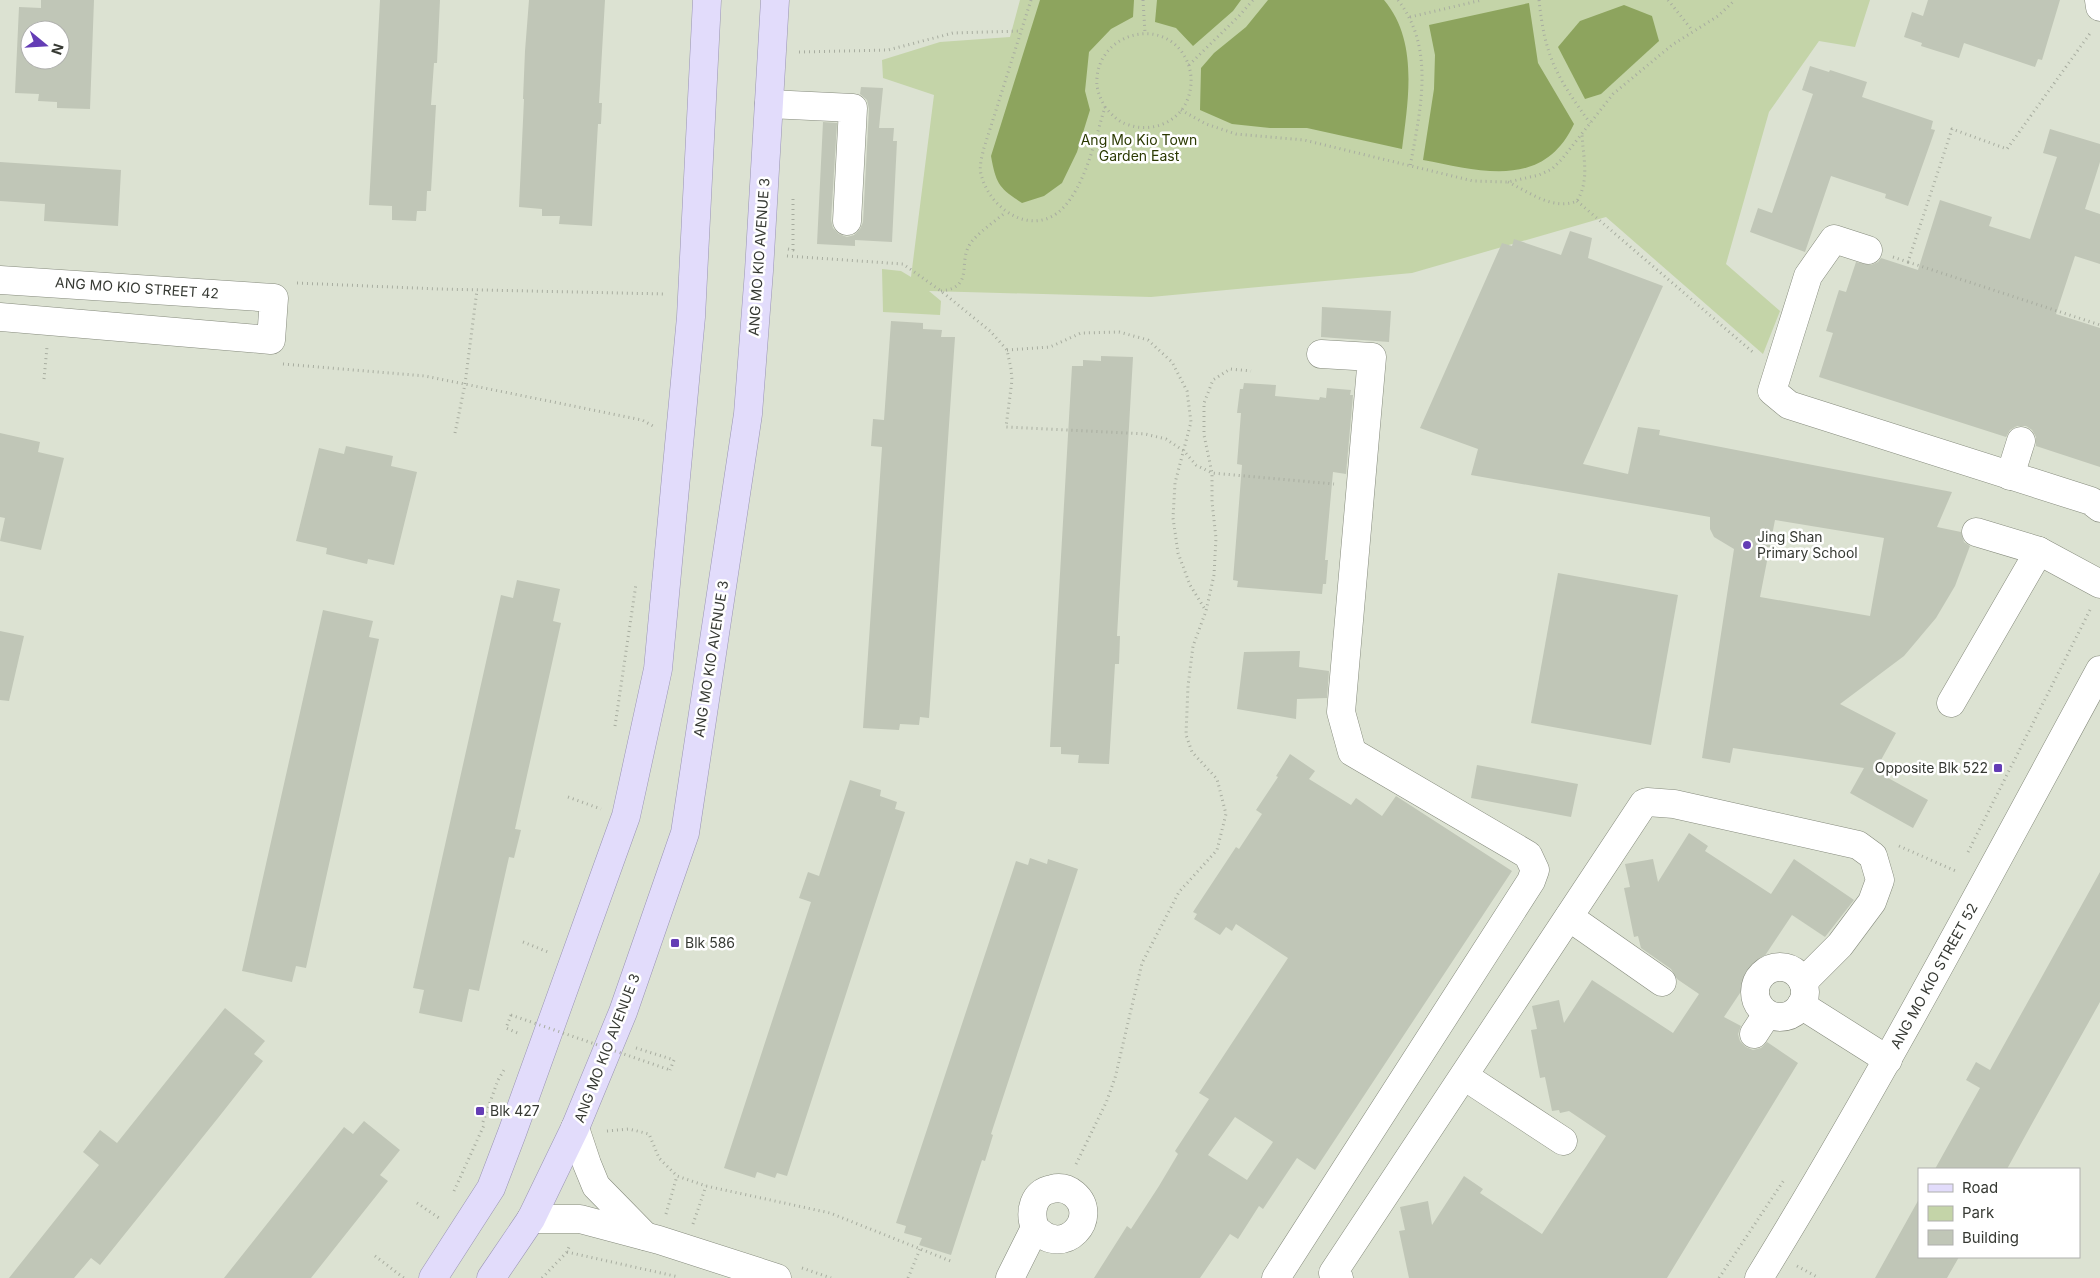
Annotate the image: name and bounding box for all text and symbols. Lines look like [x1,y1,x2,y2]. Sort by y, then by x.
north arrow [20,20,70,70]
text: N [48,41,68,57]
park label: Ang Mo Kio Town Garden East [1081,131,1197,164]
street label: ANG MO KIO AVENUE 3 [744,177,773,337]
street label: ANG MO KIO STREET 42 [55,273,219,302]
place label: Jing Shan Primary School [1757,528,1858,561]
marker: Jing Shan Primary School [1741,539,1753,551]
street label: ANG MO KIO AVENUE 3 [690,579,731,738]
place label: Opposite Blk 522 [1875,759,1988,776]
marker: Opposite Blk 522 [1992,762,2004,774]
street label: ANG MO KIO STREET 52 [1886,900,1981,1051]
place label: Blk 586 [685,934,735,951]
marker: Blk 586 [669,937,681,949]
street label: ANG MO KIO AVENUE 3 [570,971,643,1125]
place label: Blk 427 [490,1102,540,1119]
marker: Blk 427 [474,1105,486,1117]
legend [1918,1168,2080,1258]
text: Road [1962,1178,1998,1197]
text: Park [1962,1203,1995,1222]
text: Building [1962,1228,2019,1247]

